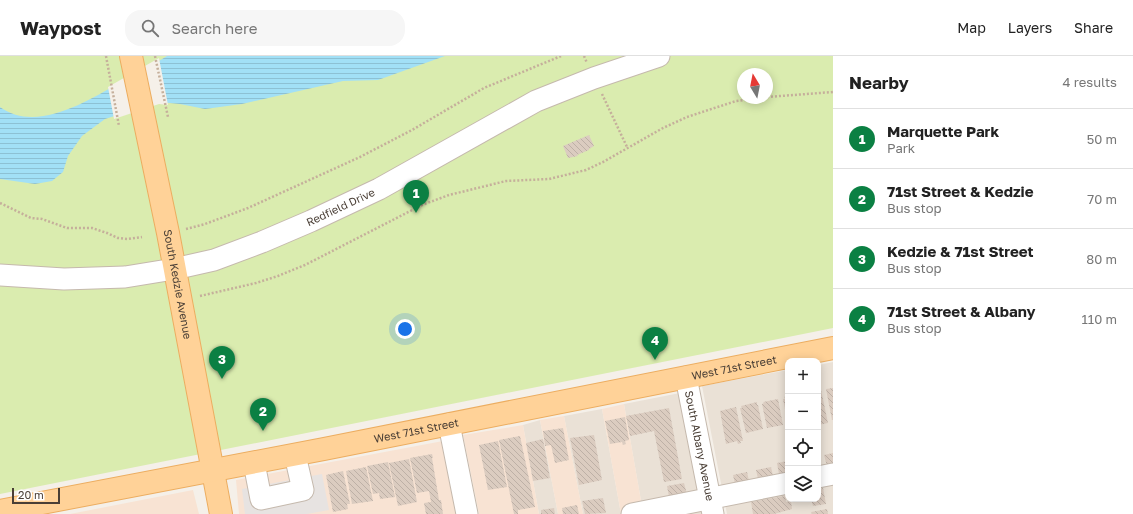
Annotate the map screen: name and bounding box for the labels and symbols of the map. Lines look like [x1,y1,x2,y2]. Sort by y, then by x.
north arrow [737,68,773,104]
pin: 1 [403,180,429,213]
street label: Redfield Drive [304,185,377,228]
street label: South Kedzie Avenue [161,228,195,340]
your location [395,319,415,339]
pin: 4 [642,327,668,360]
pin: 3 [209,346,235,379]
street label: West 71st Street [690,352,778,382]
street label: South Albany Avenue [683,389,717,502]
pin: 2 [250,398,276,431]
street label: West 71st Street [373,415,460,445]
scale bar [12,486,60,505]

